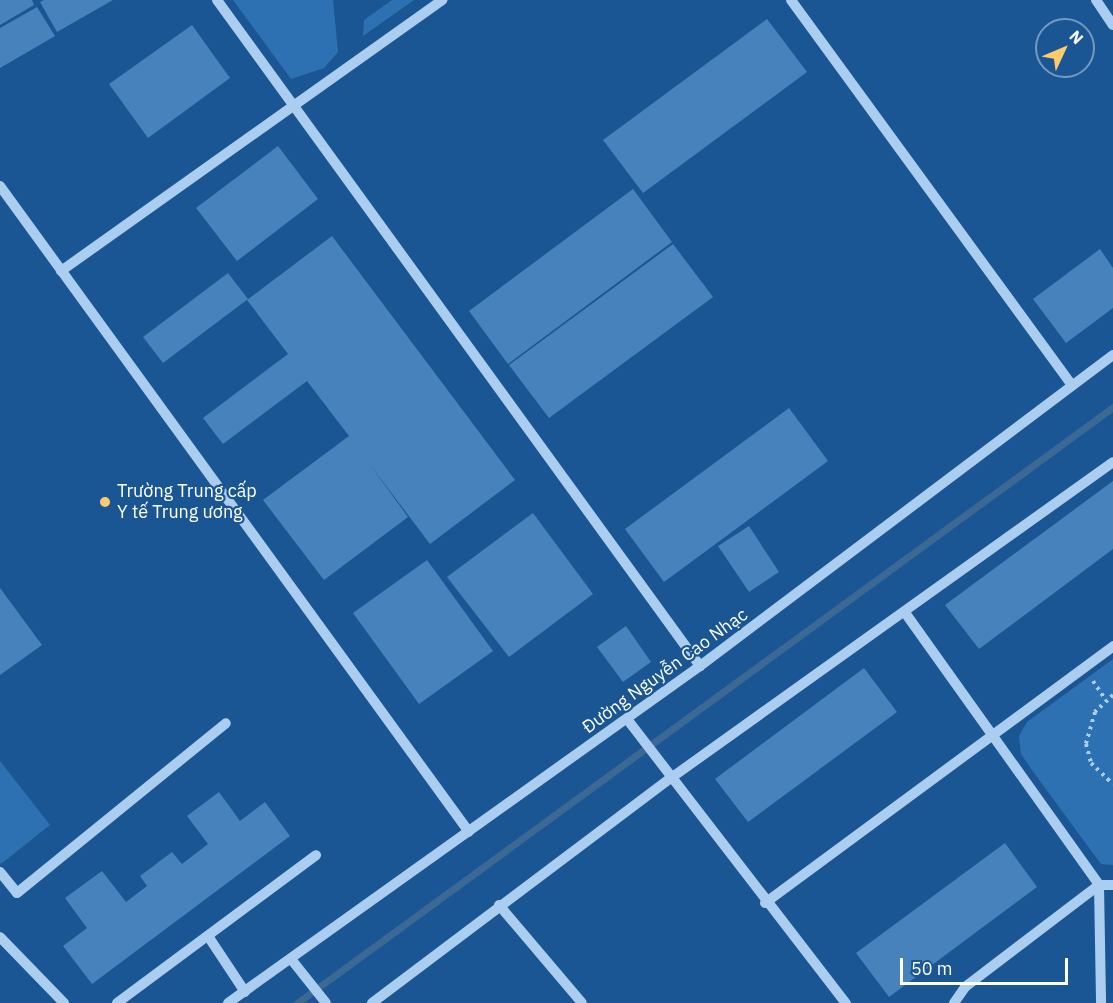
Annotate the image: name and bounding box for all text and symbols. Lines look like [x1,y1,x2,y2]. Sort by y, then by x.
north arrow [1035,18,1095,78]
text: N [1065,26,1088,48]
place label: Trường Trung cấp Y tế Trung ương [117,481,257,524]
marker: Trường Trung cấp Y tế Trung ương [98,495,112,509]
street label: Đường Nguyễn Cao Nhạc [578,604,752,738]
scale bar [903,946,1071,984]
text: 50 m [911,957,953,980]

